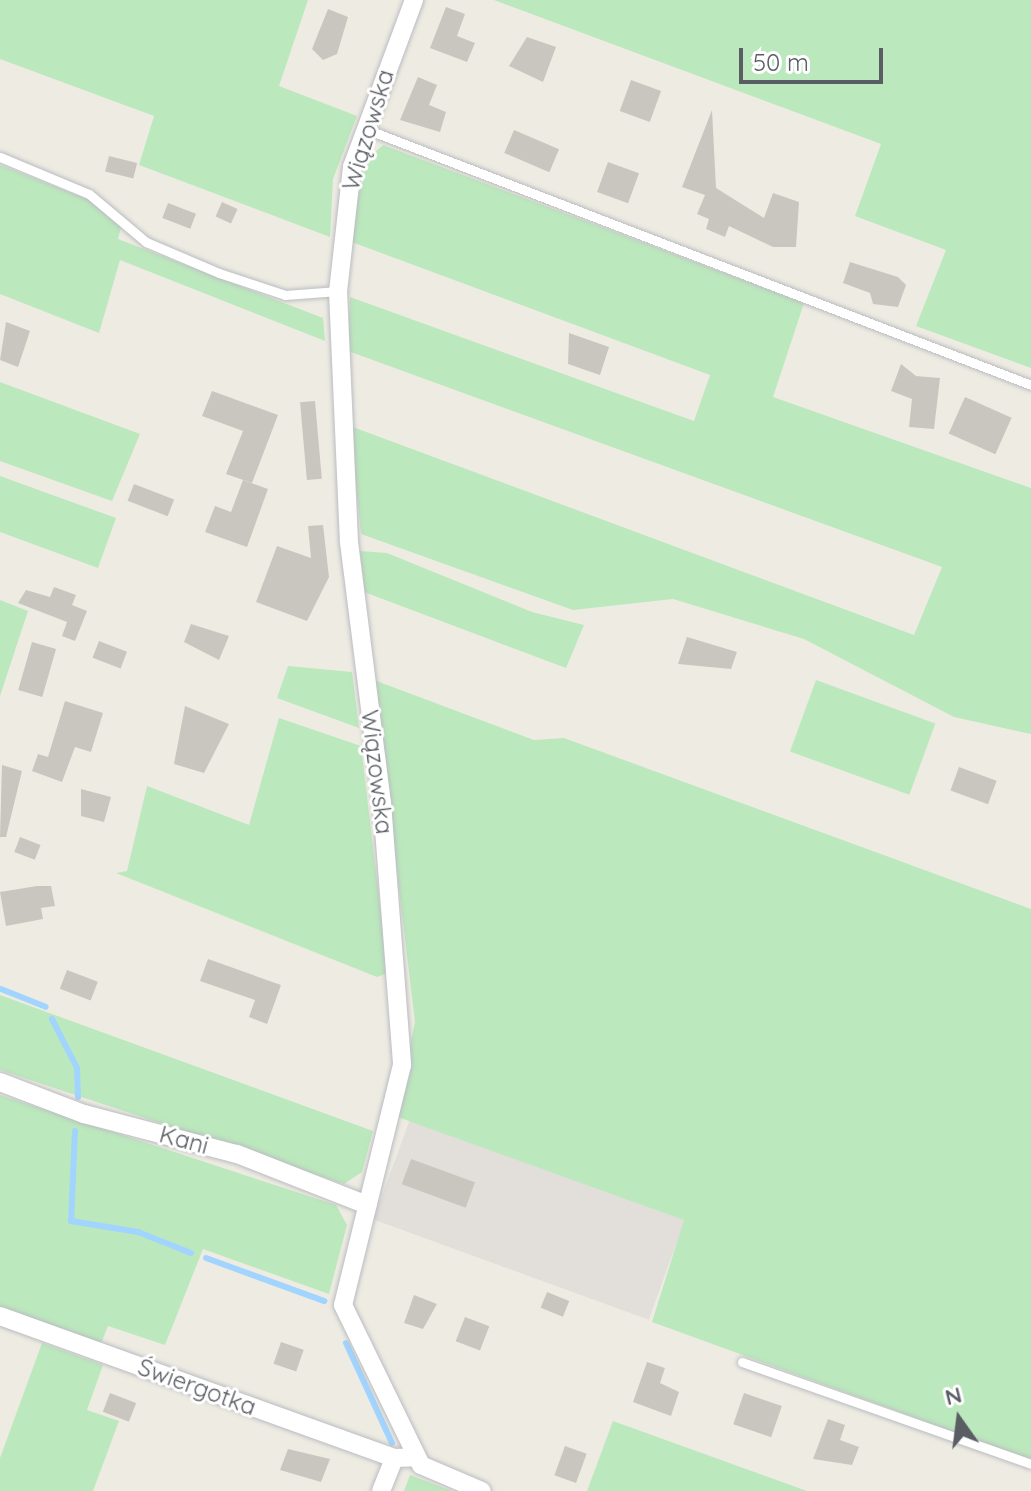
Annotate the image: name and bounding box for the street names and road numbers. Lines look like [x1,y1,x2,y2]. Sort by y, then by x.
street label: Wiązowska [336,66,400,194]
street label: Wiązowska [355,708,399,836]
street label: Kani [156,1120,212,1160]
street label: Świergotka [134,1352,260,1422]

